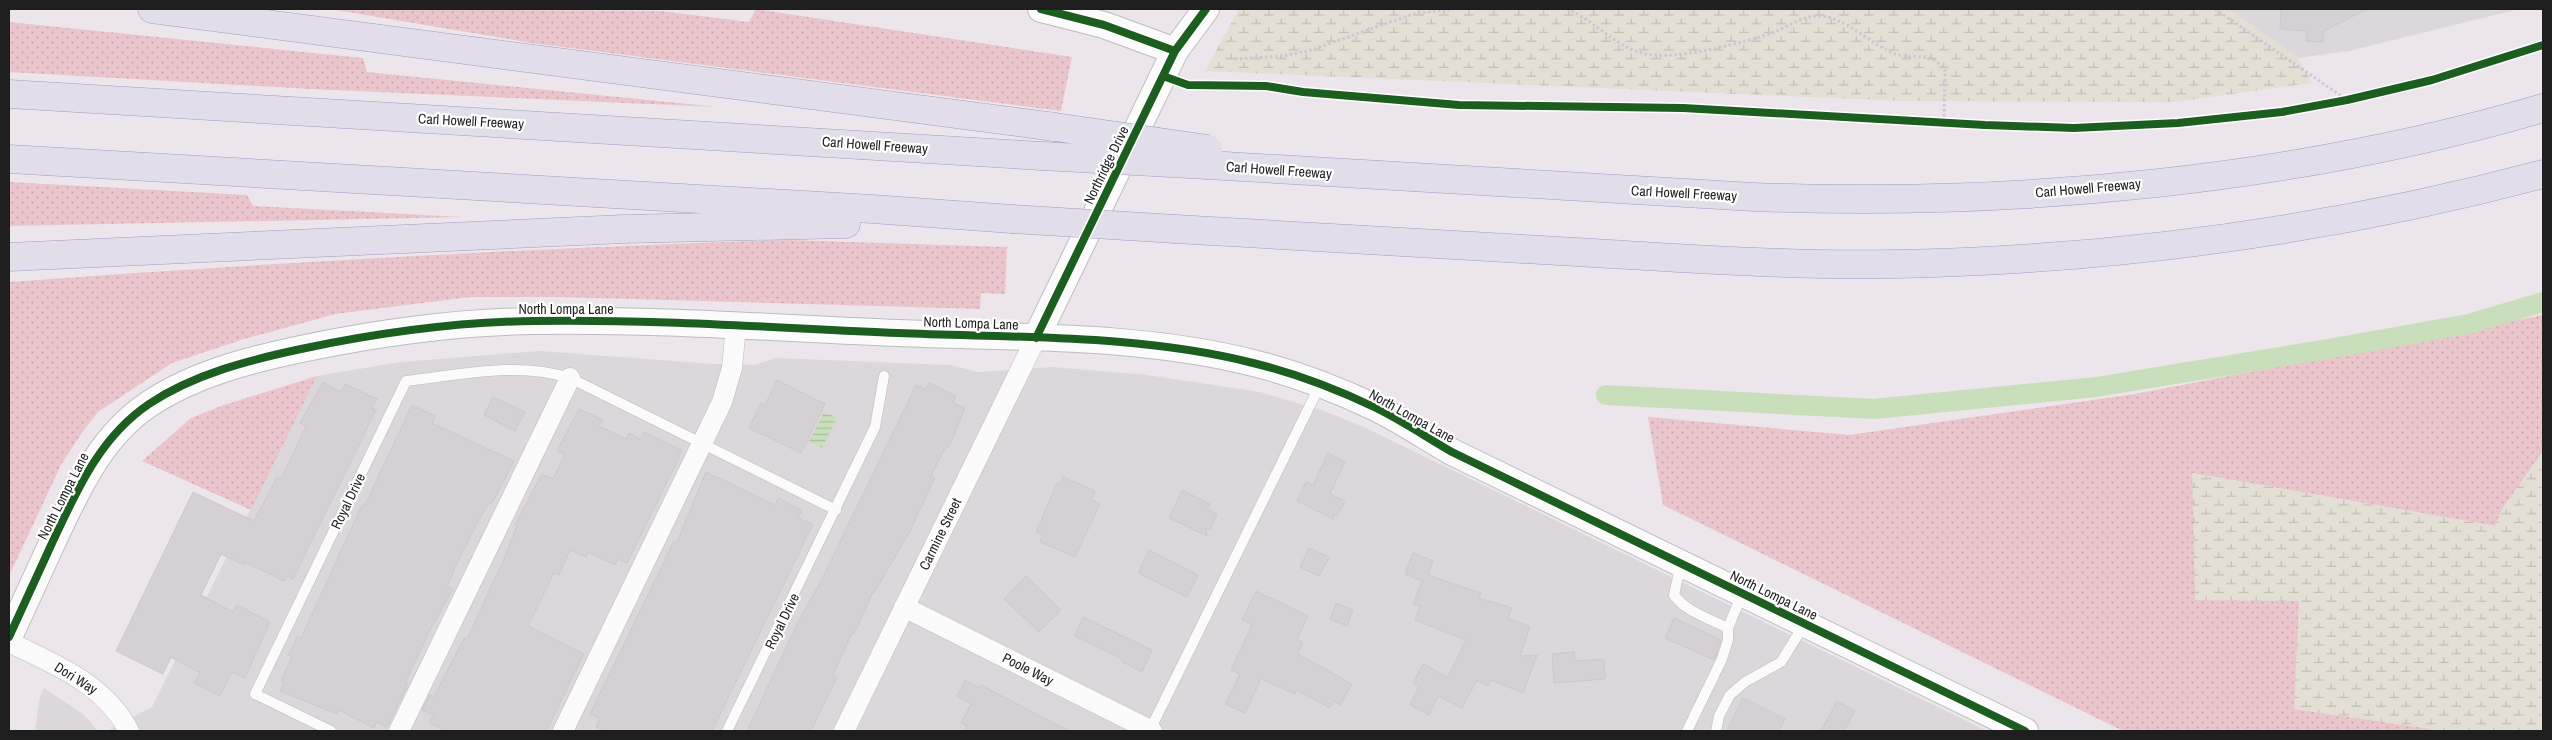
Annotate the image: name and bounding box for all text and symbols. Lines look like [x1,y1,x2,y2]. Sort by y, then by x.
street label: Carl Howell Freeway [418,109,525,133]
street label: Northridge Drive [1079,123,1133,207]
street label: Carl Howell Freeway [822,132,929,158]
street label: Carl Howell Freeway [1226,157,1333,183]
street label: Carl Howell Freeway [2034,174,2142,202]
street label: Carl Howell Freeway [1631,181,1738,205]
street label: North Lompa Lane [518,300,614,318]
street label: North Lompa Lane [923,312,1019,334]
street label: North Lompa Lane [1366,385,1458,447]
street label: North Lompa Lane [33,450,93,542]
street label: Royal Drive [327,470,369,532]
street label: Carmine Street [915,495,965,573]
street label: North Lompa Lane [1727,566,1821,624]
street label: Royal Drive [761,590,803,652]
street label: Poole Way [999,648,1057,690]
street label: Dori Way [51,658,101,698]

